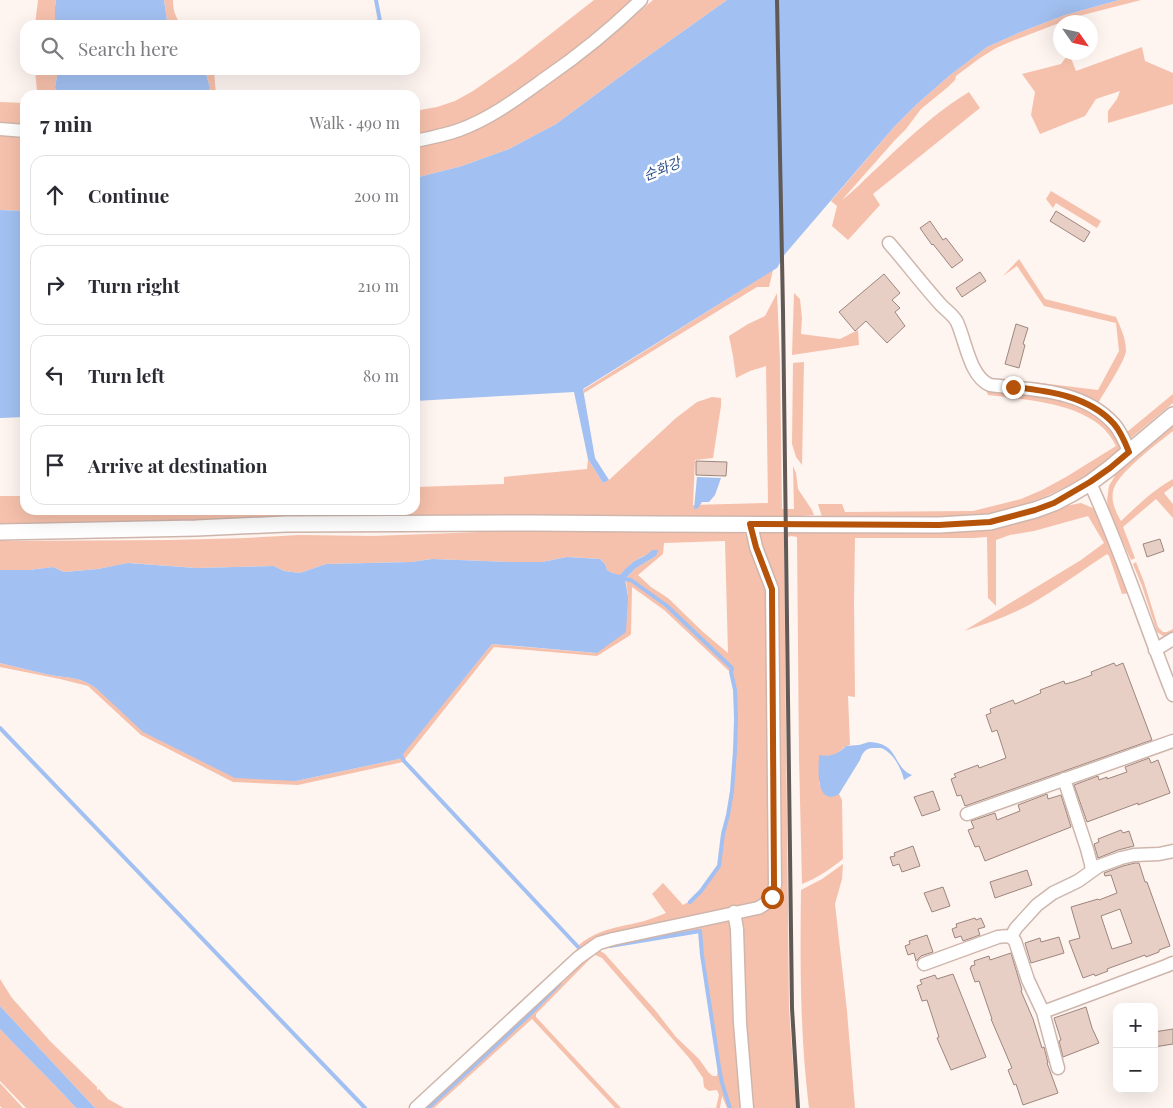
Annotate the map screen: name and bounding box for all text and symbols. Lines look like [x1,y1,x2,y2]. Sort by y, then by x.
north arrow [1053,15,1098,60]
search box [20,20,420,75]
icon: search [38,34,66,62]
text: Search here [78,35,178,61]
text: 7 min [40,109,93,137]
text: Walk · 490 m [309,112,400,133]
water label: 순화강 [640,152,685,185]
icon: ahead [41,181,69,209]
text: Continue [88,182,169,208]
text: 200 m [354,185,399,206]
icon: right [41,271,69,299]
text: Turn right [88,272,180,298]
text: 210 m [358,275,399,296]
icon: left [41,361,69,389]
text: Turn left [88,362,165,388]
text: 80 m [363,365,399,386]
route end [1002,376,1025,399]
icon: arrive [41,451,69,479]
text: Arrive at destination [88,452,268,478]
route start [761,886,784,909]
map controls [1113,1003,1158,1093]
button: + [1113,1003,1158,1048]
button: − [1113,1048,1158,1093]

